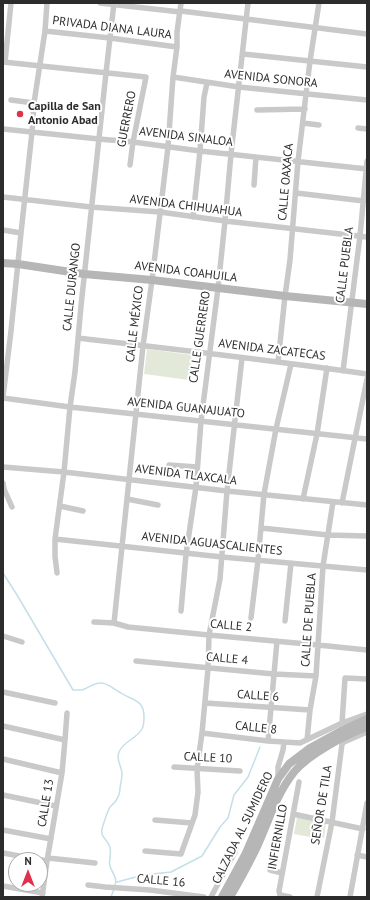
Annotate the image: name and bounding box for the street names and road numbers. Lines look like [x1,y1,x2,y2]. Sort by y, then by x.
street label: PRIVADA DIANA LAURA [52,14,172,42]
street label: AVENIDA SONORA [224,67,318,91]
street label: GUERRERO [114,90,140,148]
street label: AVENIDA SINALOA [138,124,234,150]
street label: CALLE OAXACA [275,143,297,221]
street label: AVENIDA CHIHUAHUA [129,192,243,220]
street label: CALLE PUEBLA [333,226,357,304]
street label: CALLE DURANGO [60,242,84,332]
street label: AVENIDA COAHUILA [134,259,238,285]
street label: CALLE MÉXICO [123,285,147,363]
street label: CALLE GUERRERO [186,290,214,384]
street label: AVENIDA ZACATECAS [218,336,326,364]
street label: AVENIDA GUANAJUATO [126,395,246,421]
street label: AVENIDA TLAXCALA [134,462,238,488]
street label: AVENIDA AGUASCALIENTES [141,529,283,559]
street label: CALLE DE PUEBLA [299,572,319,668]
street label: CALLE 2 [209,617,253,635]
street label: CALLE 4 [205,650,249,668]
street label: CALLE 6 [236,687,280,705]
street label: CALLE 8 [234,719,278,737]
street label: CALLE 10 [183,750,233,766]
street label: SEÑOR DE TILA [309,764,335,846]
street label: CALZADA AL SUMIDERO [210,769,276,887]
street label: CALLE 13 [35,778,57,828]
street label: INFIERNILLO [265,803,291,871]
street label: CALLE 16 [136,872,186,890]

